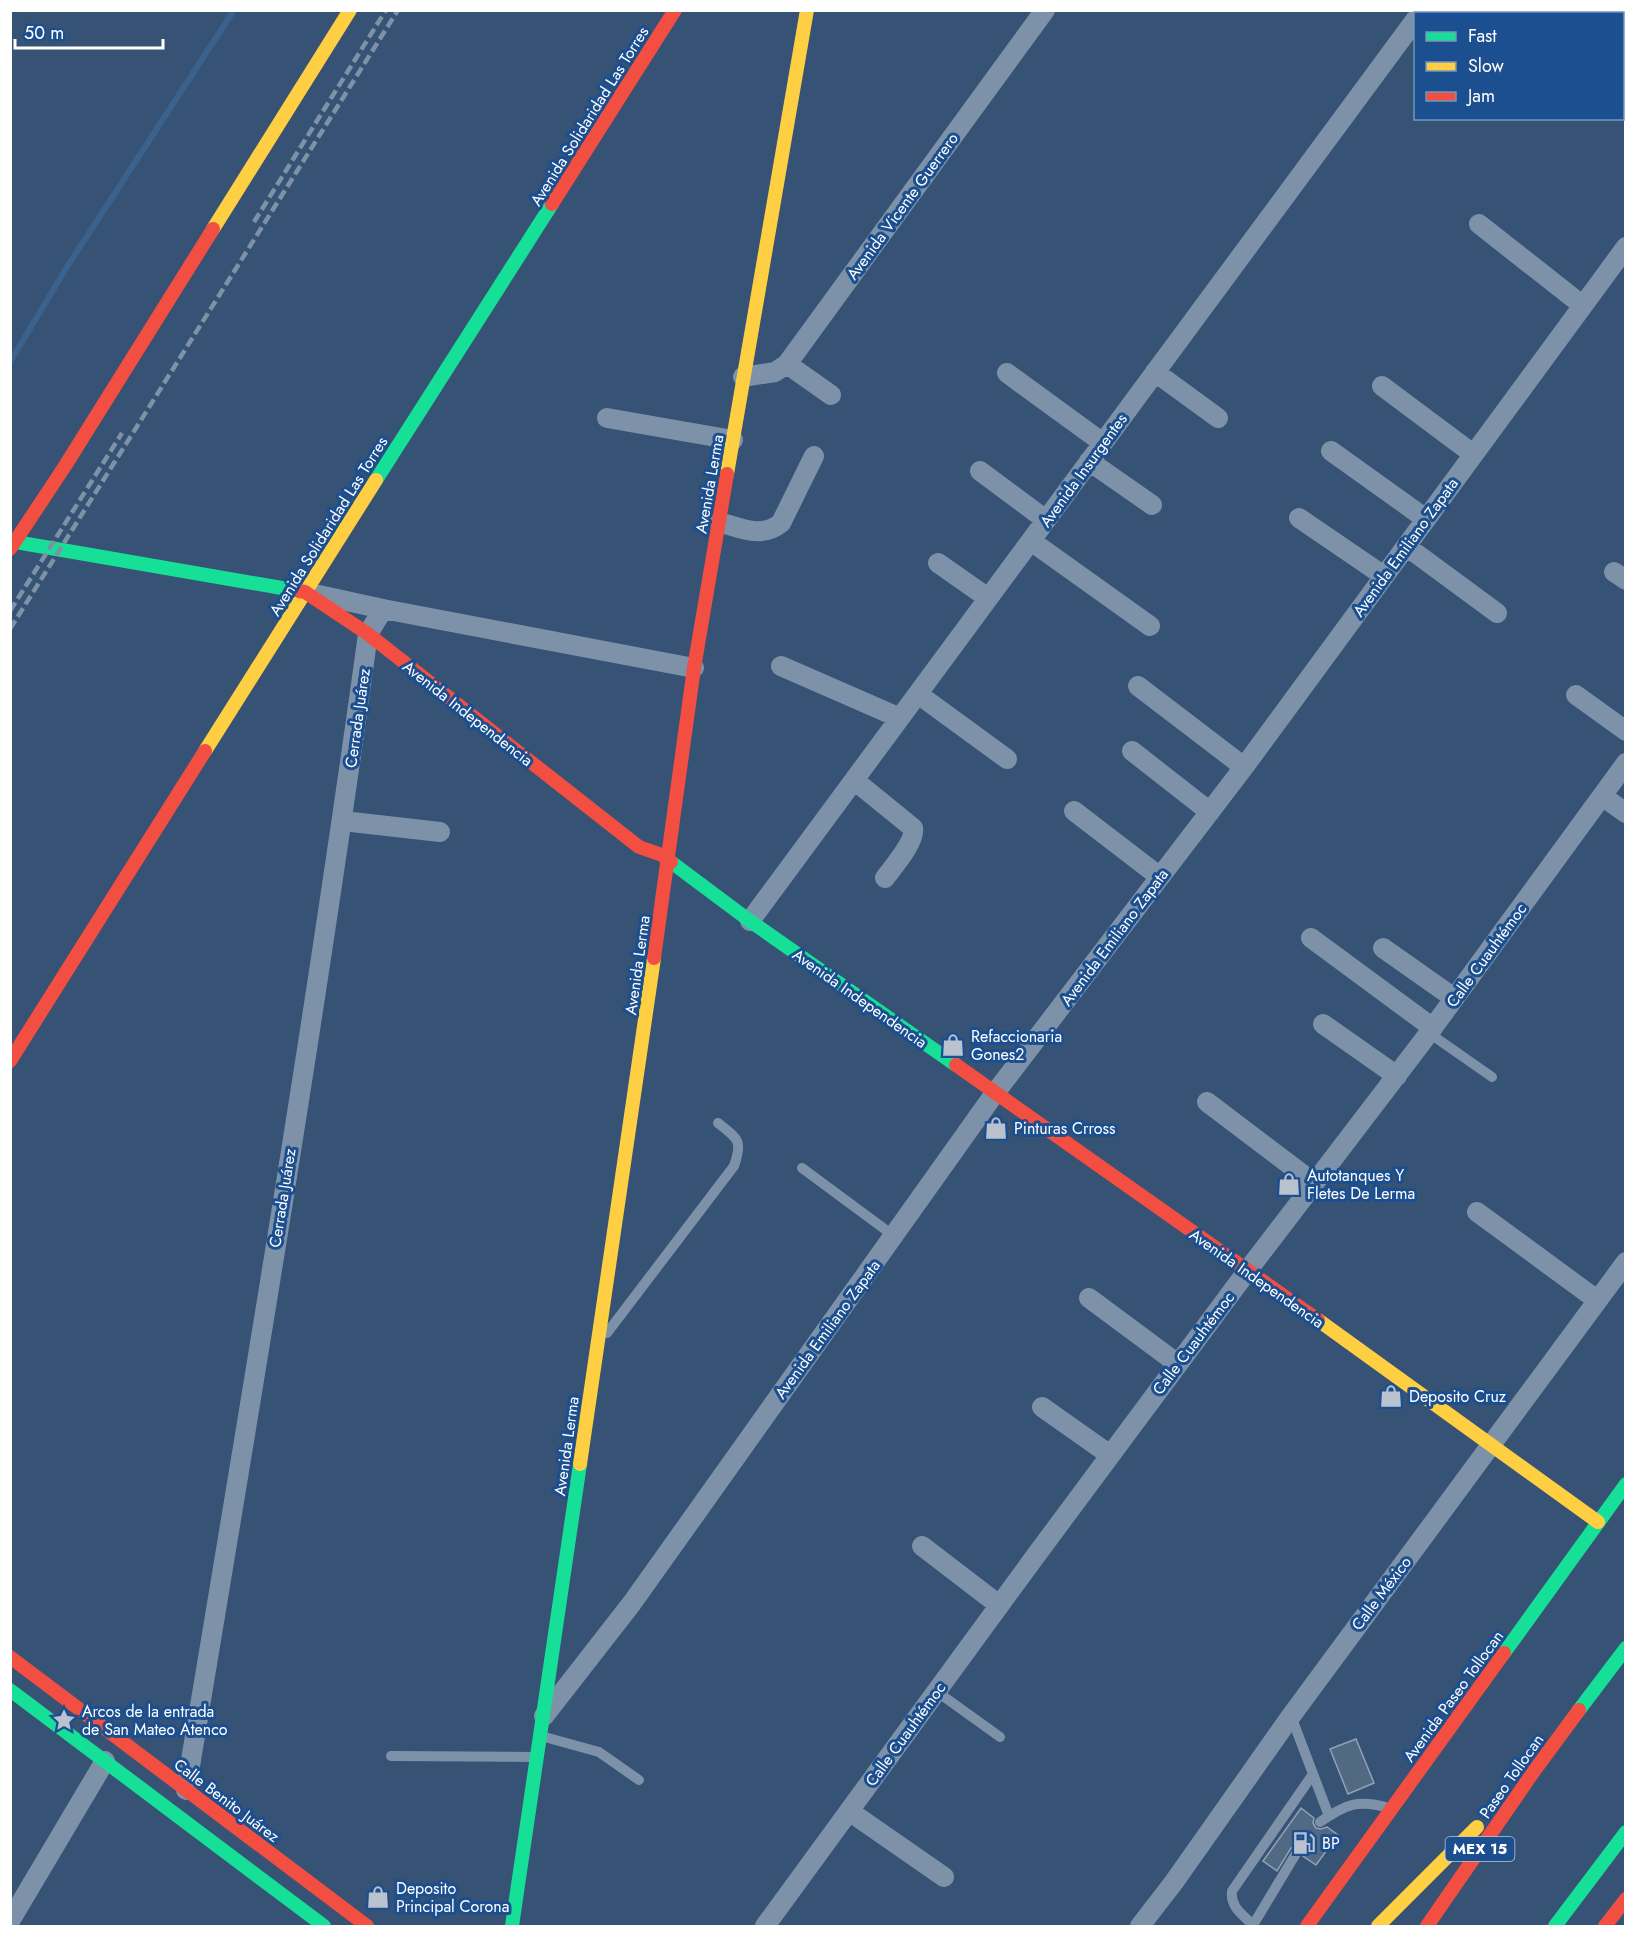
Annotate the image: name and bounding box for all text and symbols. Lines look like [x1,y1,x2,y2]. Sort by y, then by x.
scale bar [15,12,164,50]
legend [1414,12,1624,120]
text: 50 m [24,20,64,46]
street label: Avenida Solidaridad Las Torres [525,22,654,210]
text: Fast [1468,23,1497,49]
text: Slow [1468,53,1505,79]
text: Jam [1466,83,1495,109]
street label: Avenida Vicente Guerrero [841,128,964,285]
street label: Avenida Insurgentes [1034,409,1133,532]
street label: Avenida Solidaridad Las Torres [264,432,393,620]
street label: Avenida Lerma [689,433,730,535]
street label: Avenida Emiliano Zapata [1347,473,1464,621]
street label: Avenida Independencia [398,655,538,772]
street label: Cerrada Juárez [339,666,376,769]
street label: Avenida Emiliano Zapata [1055,864,1174,1011]
street label: Calle Cuauhtémoc [1441,898,1532,1012]
street label: Avenida Lerma [619,914,656,1016]
street label: Avenida Independencia [788,943,932,1054]
place label: Refaccionaria Gones2 [971,1025,1062,1066]
shop icon: Refaccionaria Gones2 [940,1032,966,1058]
shop icon: Pinturas Crross [983,1115,1009,1141]
place label: Pinturas Crross [1014,1117,1115,1140]
street label: Cerrada Juárez [263,1146,302,1249]
place label: Autotanques Y Fletes De Lerma [1307,1164,1415,1205]
shop icon: Autotanques Y Fletes De Lerma [1276,1171,1302,1197]
street label: Avenida Independencia [1185,1223,1329,1334]
street label: Avenida Emiliano Zapata [769,1255,886,1403]
street label: Calle Cuauhtémoc [1147,1287,1240,1400]
shop icon: Deposito Cruz [1378,1383,1404,1409]
place label: Deposito Cruz [1409,1385,1507,1408]
street label: Avenida Lerma [548,1395,585,1497]
street label: Calle México [1346,1551,1417,1635]
street label: Avenida Paseo Tollocan [1398,1626,1509,1767]
street label: Calle Cuauhtémoc [860,1677,951,1791]
place label: Arcos de la entrada de San Mateo Atenco [82,1700,228,1741]
place icon: Arcos de la entrada de San Mateo Atenco [51,1707,77,1733]
street label: Paseo Tollocan [1474,1729,1549,1823]
street label: Calle Benito Juárez [169,1753,285,1848]
fuel station icon: BP [1291,1830,1317,1856]
place label: BP [1322,1832,1340,1855]
road number: MEX 15 [1446,1837,1514,1861]
place label: Deposito Principal Corona [396,1877,509,1918]
shop icon: Deposito Principal Corona [365,1884,391,1910]

